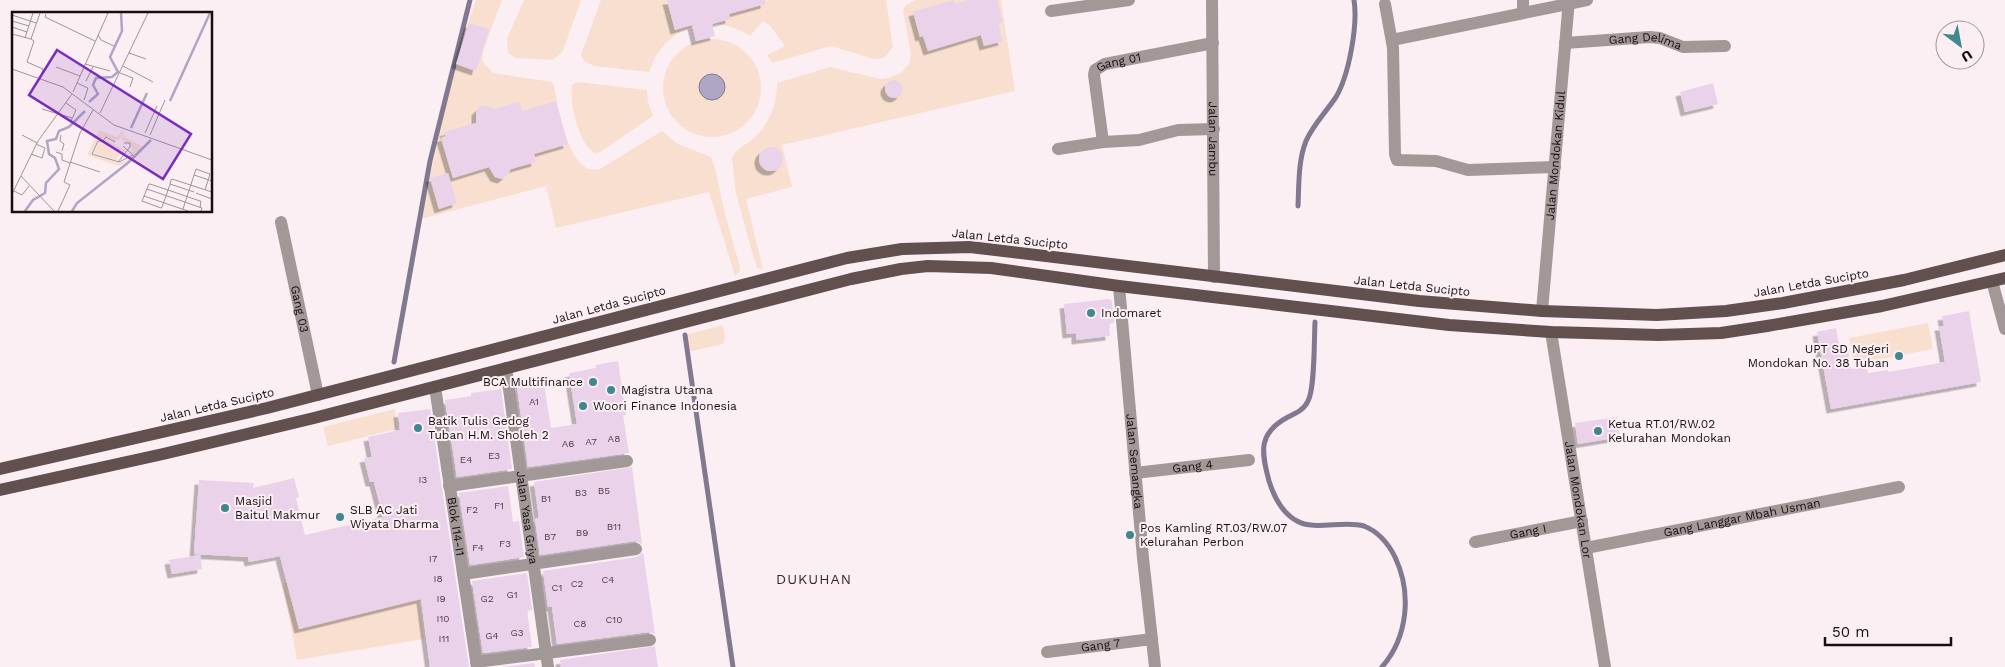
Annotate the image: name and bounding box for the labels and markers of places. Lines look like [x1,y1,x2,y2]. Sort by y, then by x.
place label: Indomaret [1101,306,1161,320]
marker: Indomaret [1085,307,1097,319]
place label: UPT SD Negeri Mondokan No. 38 Tuban [1748,342,1889,370]
marker: UPT SD Negeri Mondokan No. 38 Tuban [1893,350,1905,362]
place label: BCA Multifinance [483,375,583,389]
marker: BCA Multifinance [587,376,599,388]
place label: Magistra Utama [621,383,713,397]
marker: Magistra Utama [605,384,617,396]
place label: Woori Finance Indonesia [593,399,737,413]
marker: Woori Finance Indonesia [577,400,589,412]
place label: Batik Tulis Gedog Tuban H.M. Sholeh 2 [428,414,549,442]
place label: Ketua RT.01/RW.02 Kelurahan Mondokan [1608,417,1731,445]
marker: Batik Tulis Gedog Tuban H.M. Sholeh 2 [412,422,424,434]
marker: Ketua RT.01/RW.02 Kelurahan Mondokan [1592,425,1604,437]
place label: Masjid Baitul Makmur [235,494,320,522]
marker: Masjid Baitul Makmur [219,502,231,514]
place label: SLB AC Jati Wiyata Dharma [350,503,439,531]
marker: SLB AC Jati Wiyata Dharma [334,511,346,523]
place label: Pos Kamling RT.03/RW.07 Kelurahan Perbon [1140,521,1287,549]
marker: Pos Kamling RT.03/RW.07 Kelurahan Perbon [1124,529,1136,541]

